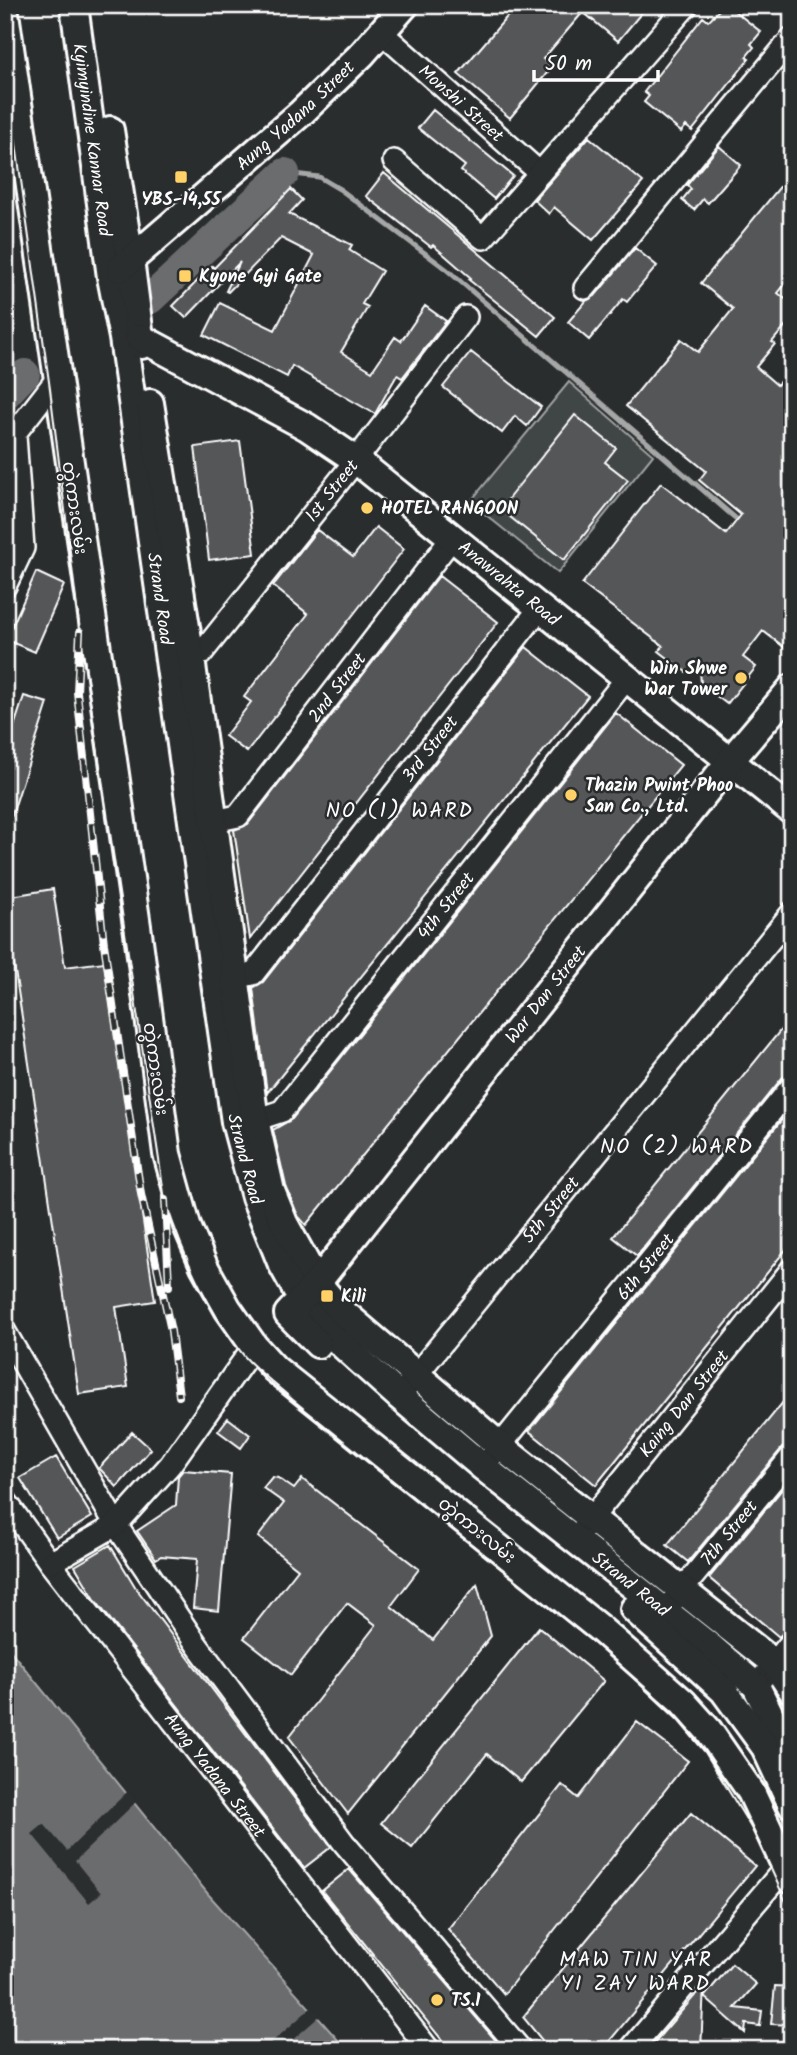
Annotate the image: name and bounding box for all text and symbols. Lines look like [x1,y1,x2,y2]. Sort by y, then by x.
scale bar [534,38,659,82]
street label: Kyimyindine Kannar Road [63,42,118,239]
text: 50 m [545,48,592,81]
street label: Aung Yadana Street [230,54,363,179]
street label: Monshi Street [411,58,510,151]
marker: YBS-14,55 [173,169,189,185]
place label: YBS-14,55 [141,186,222,215]
place label: Kyone Gyi Gate [199,263,322,292]
marker: Kyone Gyi Gate [177,268,193,284]
street label: 1st Street [299,453,368,529]
street label: တွဲကားလမ်း [53,460,94,557]
place label: HOTEL RANGOON [381,495,519,524]
marker: HOTEL RANGOON [359,500,375,516]
street label: Anawrahta Road [451,534,566,635]
street label: Strand Road [138,551,180,648]
street label: 2nd Street [302,646,375,730]
place label: Win Shwe War Tower [644,655,728,705]
marker: Win Shwe War Tower [733,670,749,686]
street label: 3rd Street [395,709,467,789]
place label: Thazin Pwint Phoo San Co., Ltd. [585,772,733,822]
marker: Thazin Pwint Phoo San Co., Ltd. [563,787,579,803]
district label: NO (1) WARD [326,795,474,828]
street label: 4th Street [411,866,483,947]
street label: War Dan Street [499,939,595,1051]
street label: တွဲကားလမ်း [134,1021,175,1118]
street label: Strand Road [218,1112,270,1211]
district label: NO (2) WARD [600,1131,754,1164]
street label: 5th Street [515,1170,589,1251]
street label: 6th Street [610,1227,683,1308]
place label: Kili [341,1283,366,1312]
marker: Kili [319,1288,335,1304]
street label: Kaing Dan Street [633,1343,738,1465]
street label: တွဲကားလမ်း [431,1490,522,1572]
street label: 7th Street [694,1494,767,1573]
street label: Strand Road [584,1545,676,1626]
street label: Aung Yadana Street [156,1707,273,1846]
district label: MAW TIN YAR YI ZAY WARD [559,1944,713,2001]
place label: TS.1 [451,1987,481,2016]
marker: TS.1 [429,1992,445,2008]

